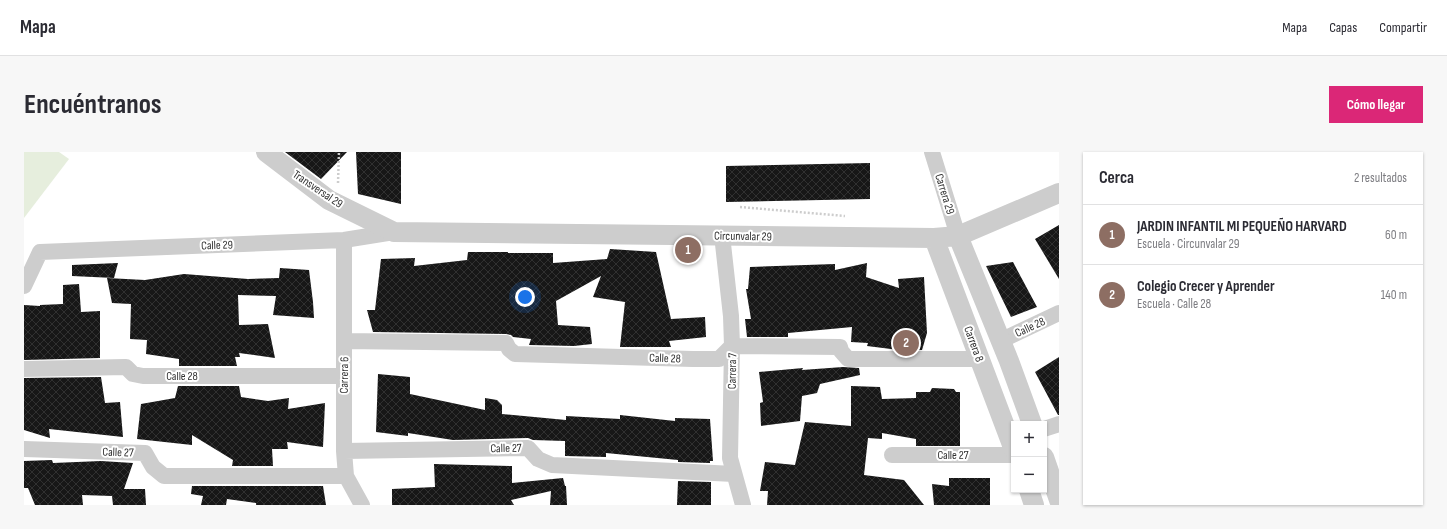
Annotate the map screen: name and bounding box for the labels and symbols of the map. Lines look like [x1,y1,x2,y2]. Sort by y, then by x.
street label: Transversal 29 [290,167,346,212]
street label: Carrera 29 [931,172,958,216]
street label: Circunvalar 29 [714,228,772,245]
pin: 1 [675,235,701,265]
street label: Calle 29 [201,237,233,254]
your location [515,287,535,307]
street label: Calle 28 [1013,314,1048,341]
street label: Carrera 8 [960,324,987,364]
pin: 2 [893,328,919,358]
street label: Calle 28 [649,350,681,367]
street label: Carrera 7 [725,353,740,389]
street label: Carrera 6 [337,356,352,394]
street label: Calle 28 [166,369,198,384]
street label: Calle 27 [490,441,522,456]
street label: Calle 27 [102,444,134,461]
street label: Calle 27 [937,448,969,463]

